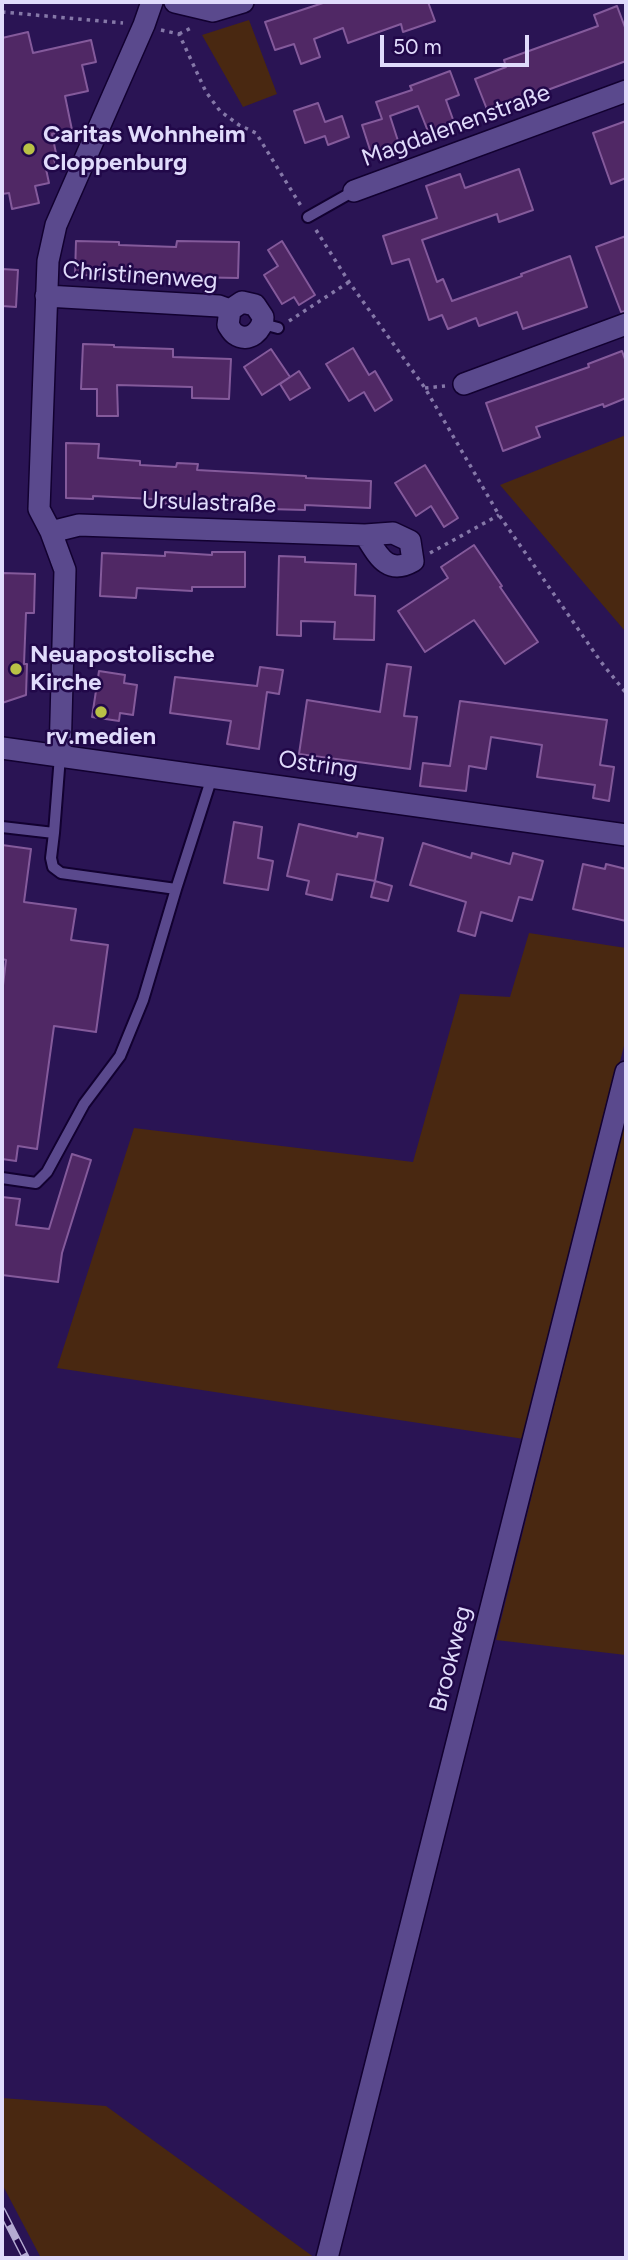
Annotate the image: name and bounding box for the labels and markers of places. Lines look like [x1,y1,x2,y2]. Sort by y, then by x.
place label: Caritas Wohnheim Cloppenburg [43,121,246,177]
marker: Caritas Wohnheim Cloppenburg [21,141,37,157]
place label: Neuapostolische Kirche [30,641,215,697]
marker: Neuapostolische Kirche [8,661,24,677]
marker: rv.medien [93,704,109,720]
place label: rv.medien [46,723,156,751]

